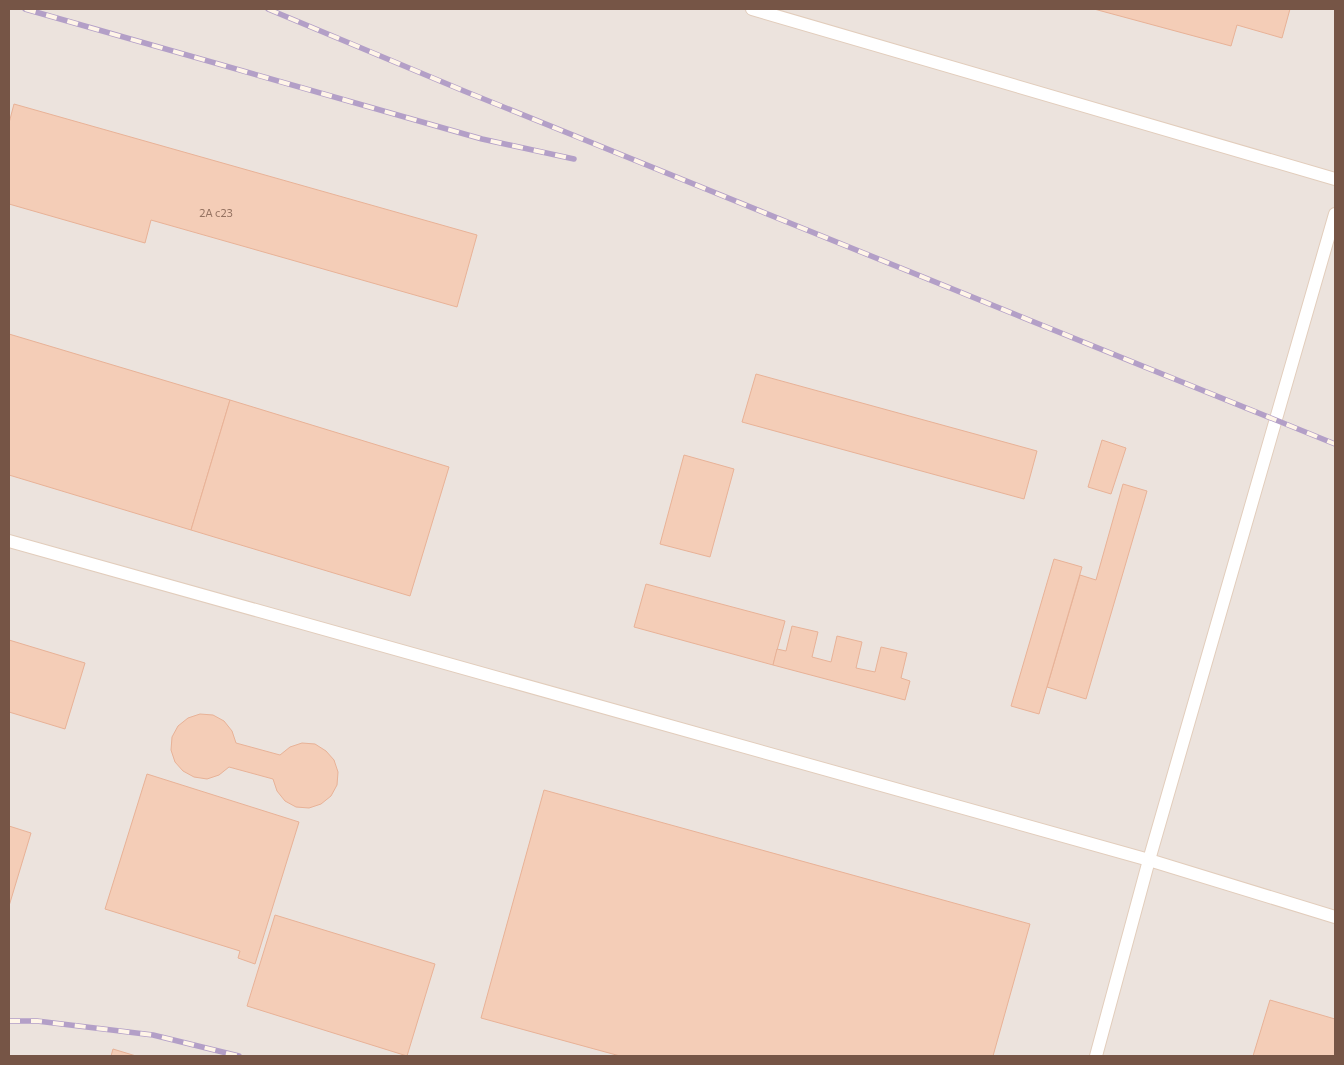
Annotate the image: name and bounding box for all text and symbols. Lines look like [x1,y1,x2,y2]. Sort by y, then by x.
house number: 2А с23 [199,206,233,219]

